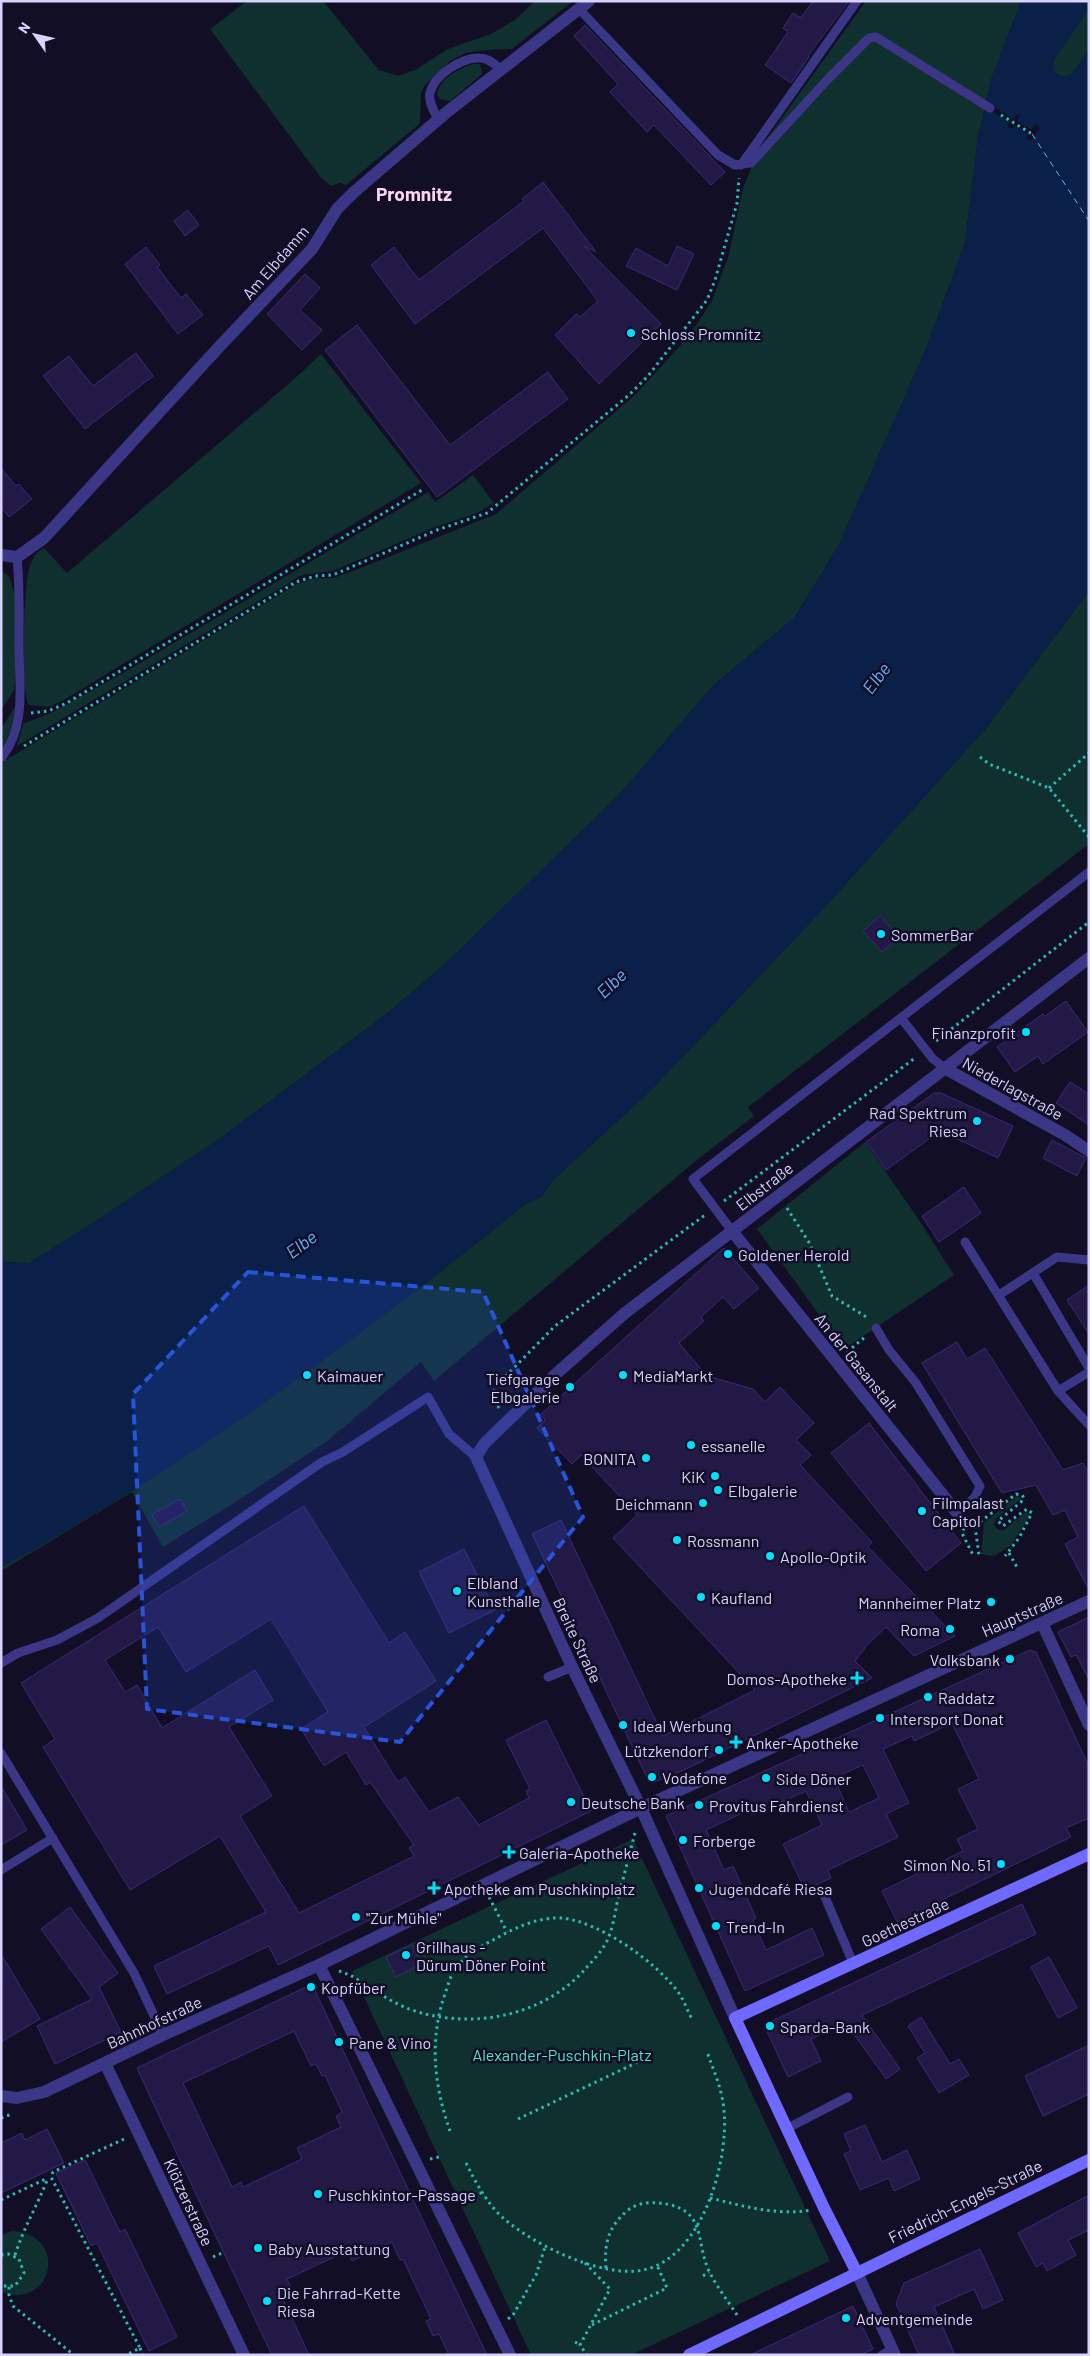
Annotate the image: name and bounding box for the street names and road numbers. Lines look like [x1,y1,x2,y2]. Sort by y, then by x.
street label: Am Elbdamm [238,221,312,303]
street label: Niederlagstraße [960,1053,1066,1123]
street label: Elbstraße [732,1158,796,1214]
street label: An der Gasanstalt [811,1309,903,1415]
street label: Hauptstraße [978,1588,1066,1640]
street label: Breite Straße [550,1594,606,1686]
street label: Goethestraße [858,1893,952,1951]
street label: Bahnhofstraße [103,1992,205,2052]
street label: Klötzerstraße [161,2155,217,2249]
street label: Friedrich-Engels-Straße [885,2155,1045,2247]

